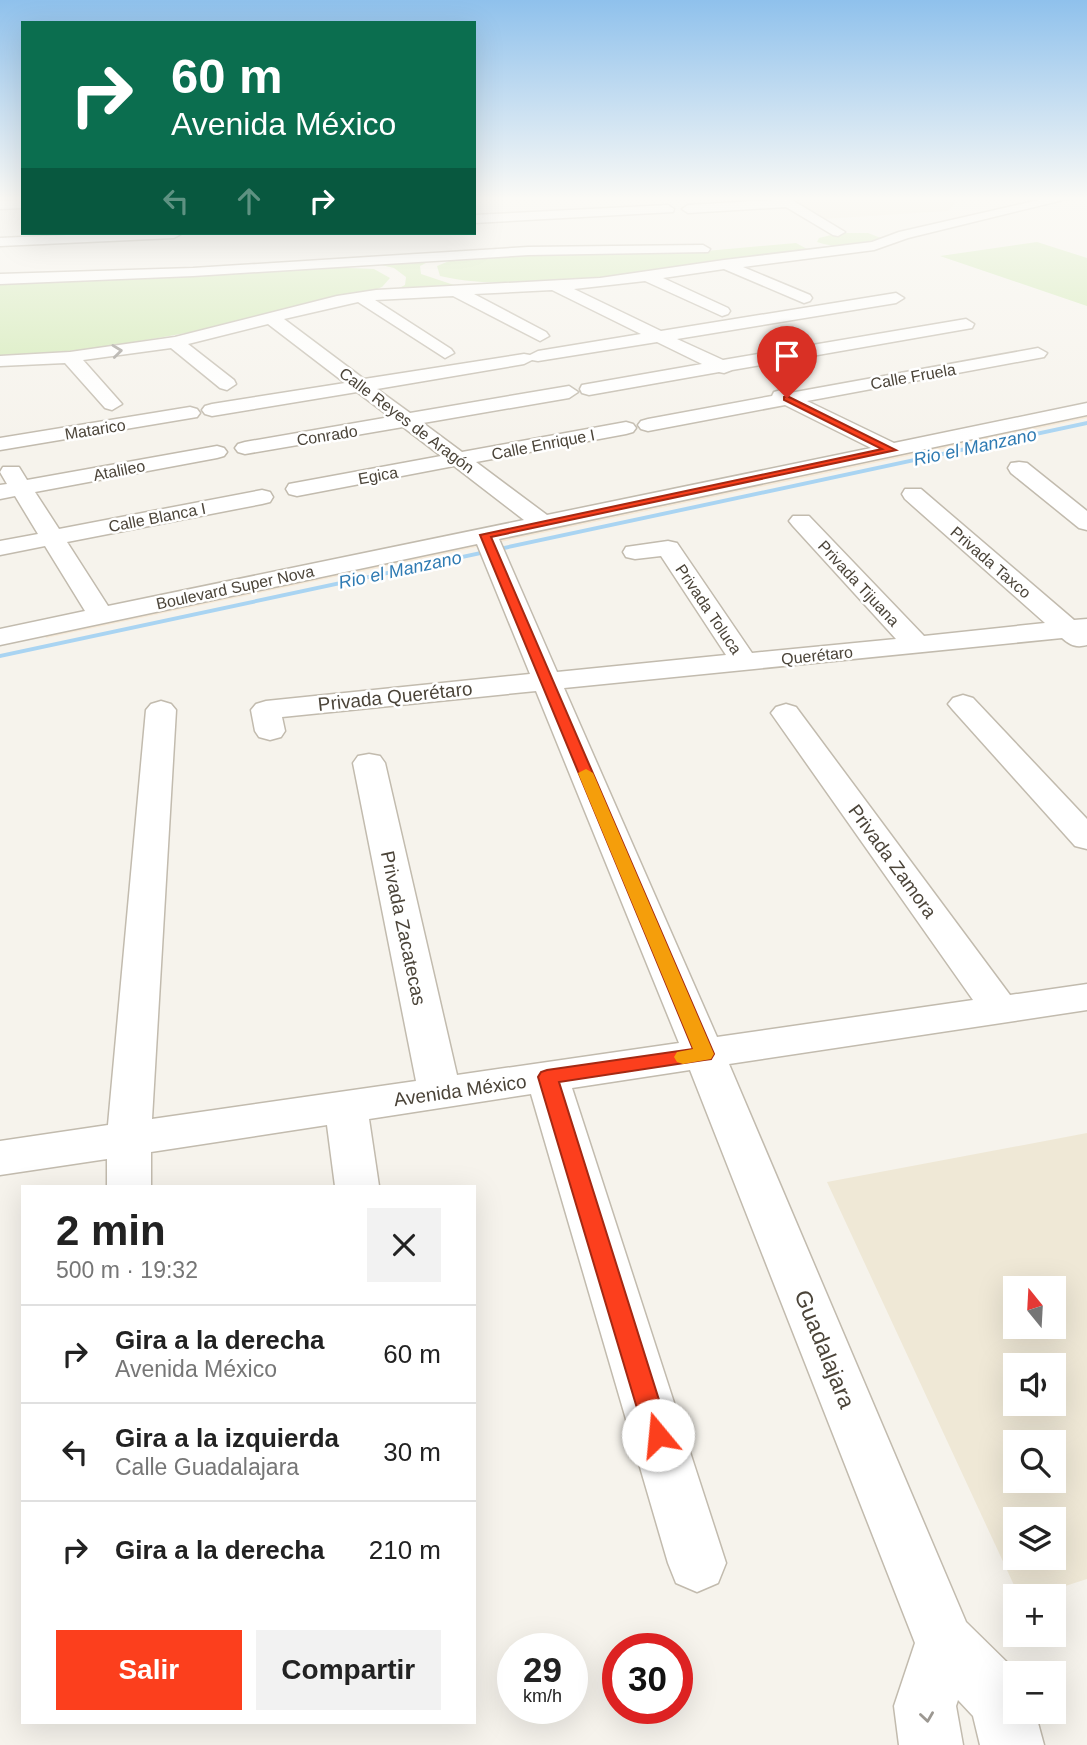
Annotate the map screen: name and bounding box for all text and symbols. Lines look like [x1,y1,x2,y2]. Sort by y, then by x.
icon: right [56,49,147,140]
text: 60 m [171,49,283,103]
text: Avenida México [171,106,396,142]
icon: left [157,182,195,220]
icon: ahead [230,182,268,220]
icon: right [303,182,341,220]
pin [757,326,817,398]
icon: arrive [768,337,806,375]
one-way arrow [111,344,123,359]
street label: Calle Fruela [869,361,957,392]
street label: Calle Reyes de Aragón [336,364,477,476]
street label: Matarico [63,416,127,443]
street label: Conrado [295,422,359,449]
water label: Rio el Manzano [912,424,1038,470]
street label: Calle Enrique I [490,426,596,463]
street label: Atalileo [92,457,147,484]
street label: Egica [357,464,399,487]
street label: Calle Blanca I [107,500,207,535]
street label: Privada Taxco [947,523,1034,602]
street label: Privada Tijuana [815,537,903,630]
water label: Rio el Manzano [337,547,463,593]
street label: Privada Toluca [672,561,745,657]
street label: Boulevard Super Nova [155,562,316,613]
street label: Querétaro [780,643,854,668]
street label: Privada Querétaro [317,678,473,715]
street label: Privada Zamora [844,800,941,922]
street label: Privada Zacatecas [377,849,430,1007]
street label: Avenida México [392,1071,528,1110]
text: 2 min [56,1207,166,1254]
button: close [367,1208,441,1282]
text: 500 m · 19:32 [56,1257,198,1283]
north arrow [1003,1276,1066,1339]
map controls [1003,1276,1066,1724]
street label: Guadalajara [789,1286,861,1412]
text: Gira a la derecha [115,1325,325,1355]
icon: right [56,1335,94,1373]
text: 60 m [383,1339,441,1369]
button: sound [1003,1353,1066,1416]
text: Avenida México [115,1356,277,1382]
position arrow [621,1398,695,1472]
text: Gira a la izquierda [115,1423,339,1453]
button: search [1003,1430,1066,1493]
icon: left [56,1433,94,1471]
text: 30 m [383,1437,441,1467]
text: Calle Guadalajara [115,1454,299,1480]
button: layers [1003,1507,1066,1570]
icon: right [56,1531,94,1569]
text: Gira a la derecha [115,1535,325,1565]
text: 210 m [369,1535,441,1565]
button: + [1003,1584,1066,1647]
button: Salir [56,1630,242,1710]
button: Compartir [256,1630,441,1710]
speed limit sign: 30 [602,1633,693,1724]
text: 29 [523,1650,562,1689]
button: − [1003,1661,1066,1724]
text: km/h [523,1686,562,1706]
one-way arrow [919,1711,934,1723]

